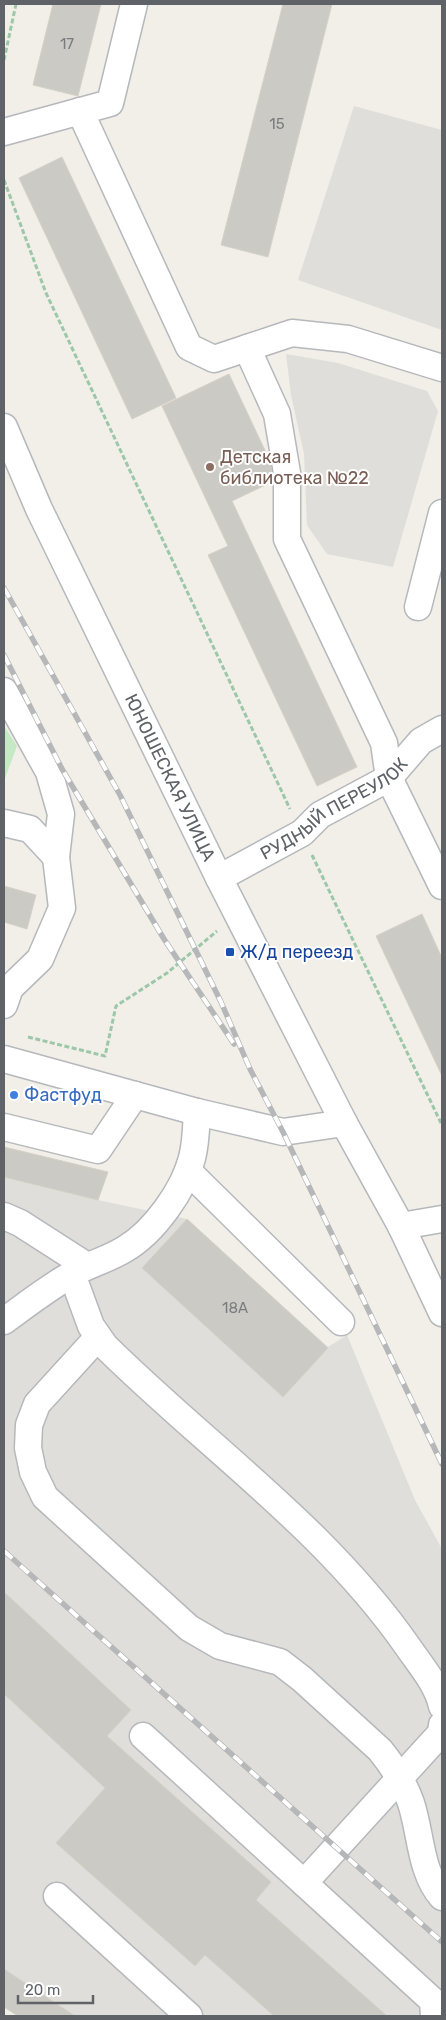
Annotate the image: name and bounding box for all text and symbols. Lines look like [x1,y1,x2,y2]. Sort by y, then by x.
house number: 17 [60,35,74,53]
house number: 15 [269,115,285,133]
place label: Детская библиотека №22 [220,446,369,489]
marker: Детская библиотека №22 [204,461,216,473]
street label: ЮНОШЕСКАЯ УЛИЦА [120,690,220,865]
street label: РУДНЫЙ ПЕРЕУЛОК [256,753,413,865]
place label: Ж/д переезд [240,941,354,963]
marker: Ж/д переезд [224,946,236,958]
place label: Фастфуд [24,1084,102,1106]
marker: Фастфуд [8,1089,20,1101]
house number: 18А [222,1299,248,1317]
scale bar [18,1972,92,2004]
text: 20 m [25,1981,60,1999]

